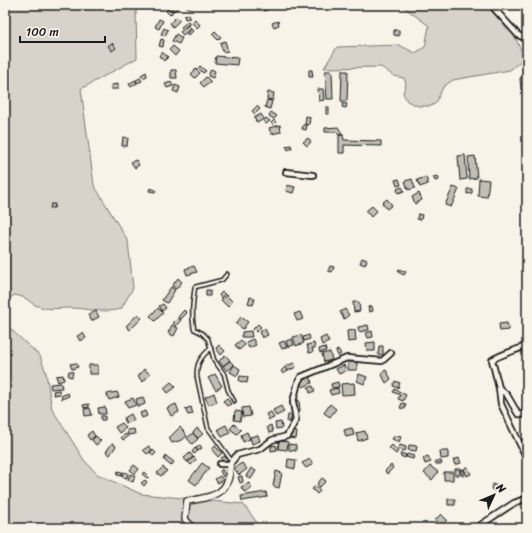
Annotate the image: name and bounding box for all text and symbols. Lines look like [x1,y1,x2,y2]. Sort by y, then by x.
scale bar [20,18,105,44]
text: 100 m [26,21,59,43]
north arrow [474,475,514,515]
text: N [491,478,511,498]

